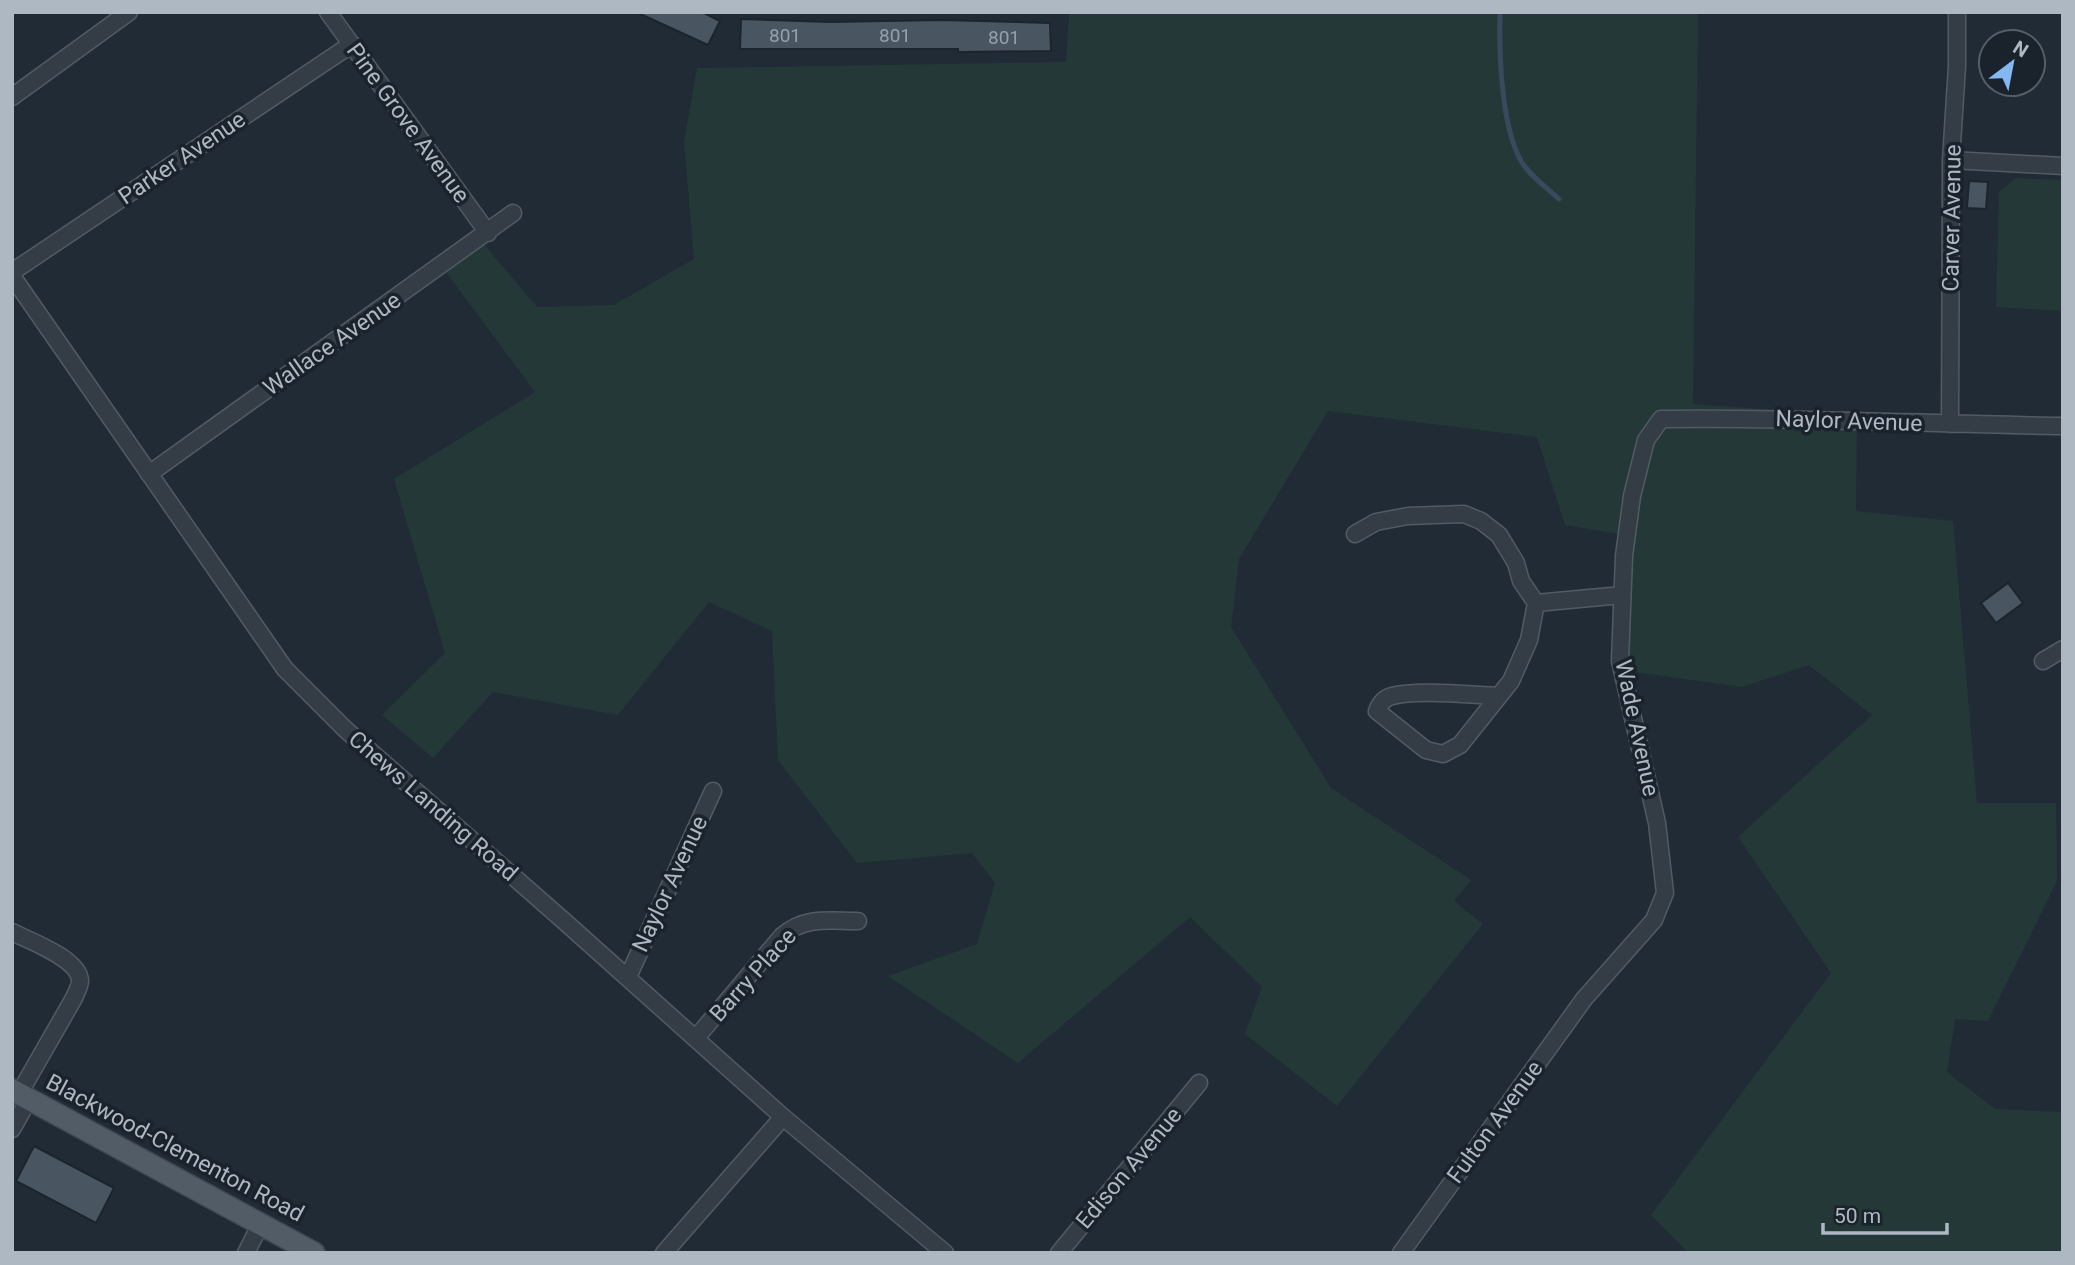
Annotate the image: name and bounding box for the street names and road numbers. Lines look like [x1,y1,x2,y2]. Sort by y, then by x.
street label: Pine Grove Avenue [341,38,475,208]
street label: Parker Avenue [114,106,250,210]
street label: Carver Avenue [1937,144,1967,292]
street label: Wallace Avenue [258,287,406,401]
street label: Naylor Avenue [1775,405,1923,437]
street label: Wade Avenue [1609,657,1665,799]
street label: Chews Landing Road [343,725,523,887]
street label: Naylor Avenue [627,812,713,956]
street label: Barry Place [704,923,802,1027]
street label: Fulton Avenue [1442,1055,1548,1189]
street label: Blackwood-Clementon Road [41,1068,309,1228]
street label: Edison Avenue [1070,1102,1188,1234]

